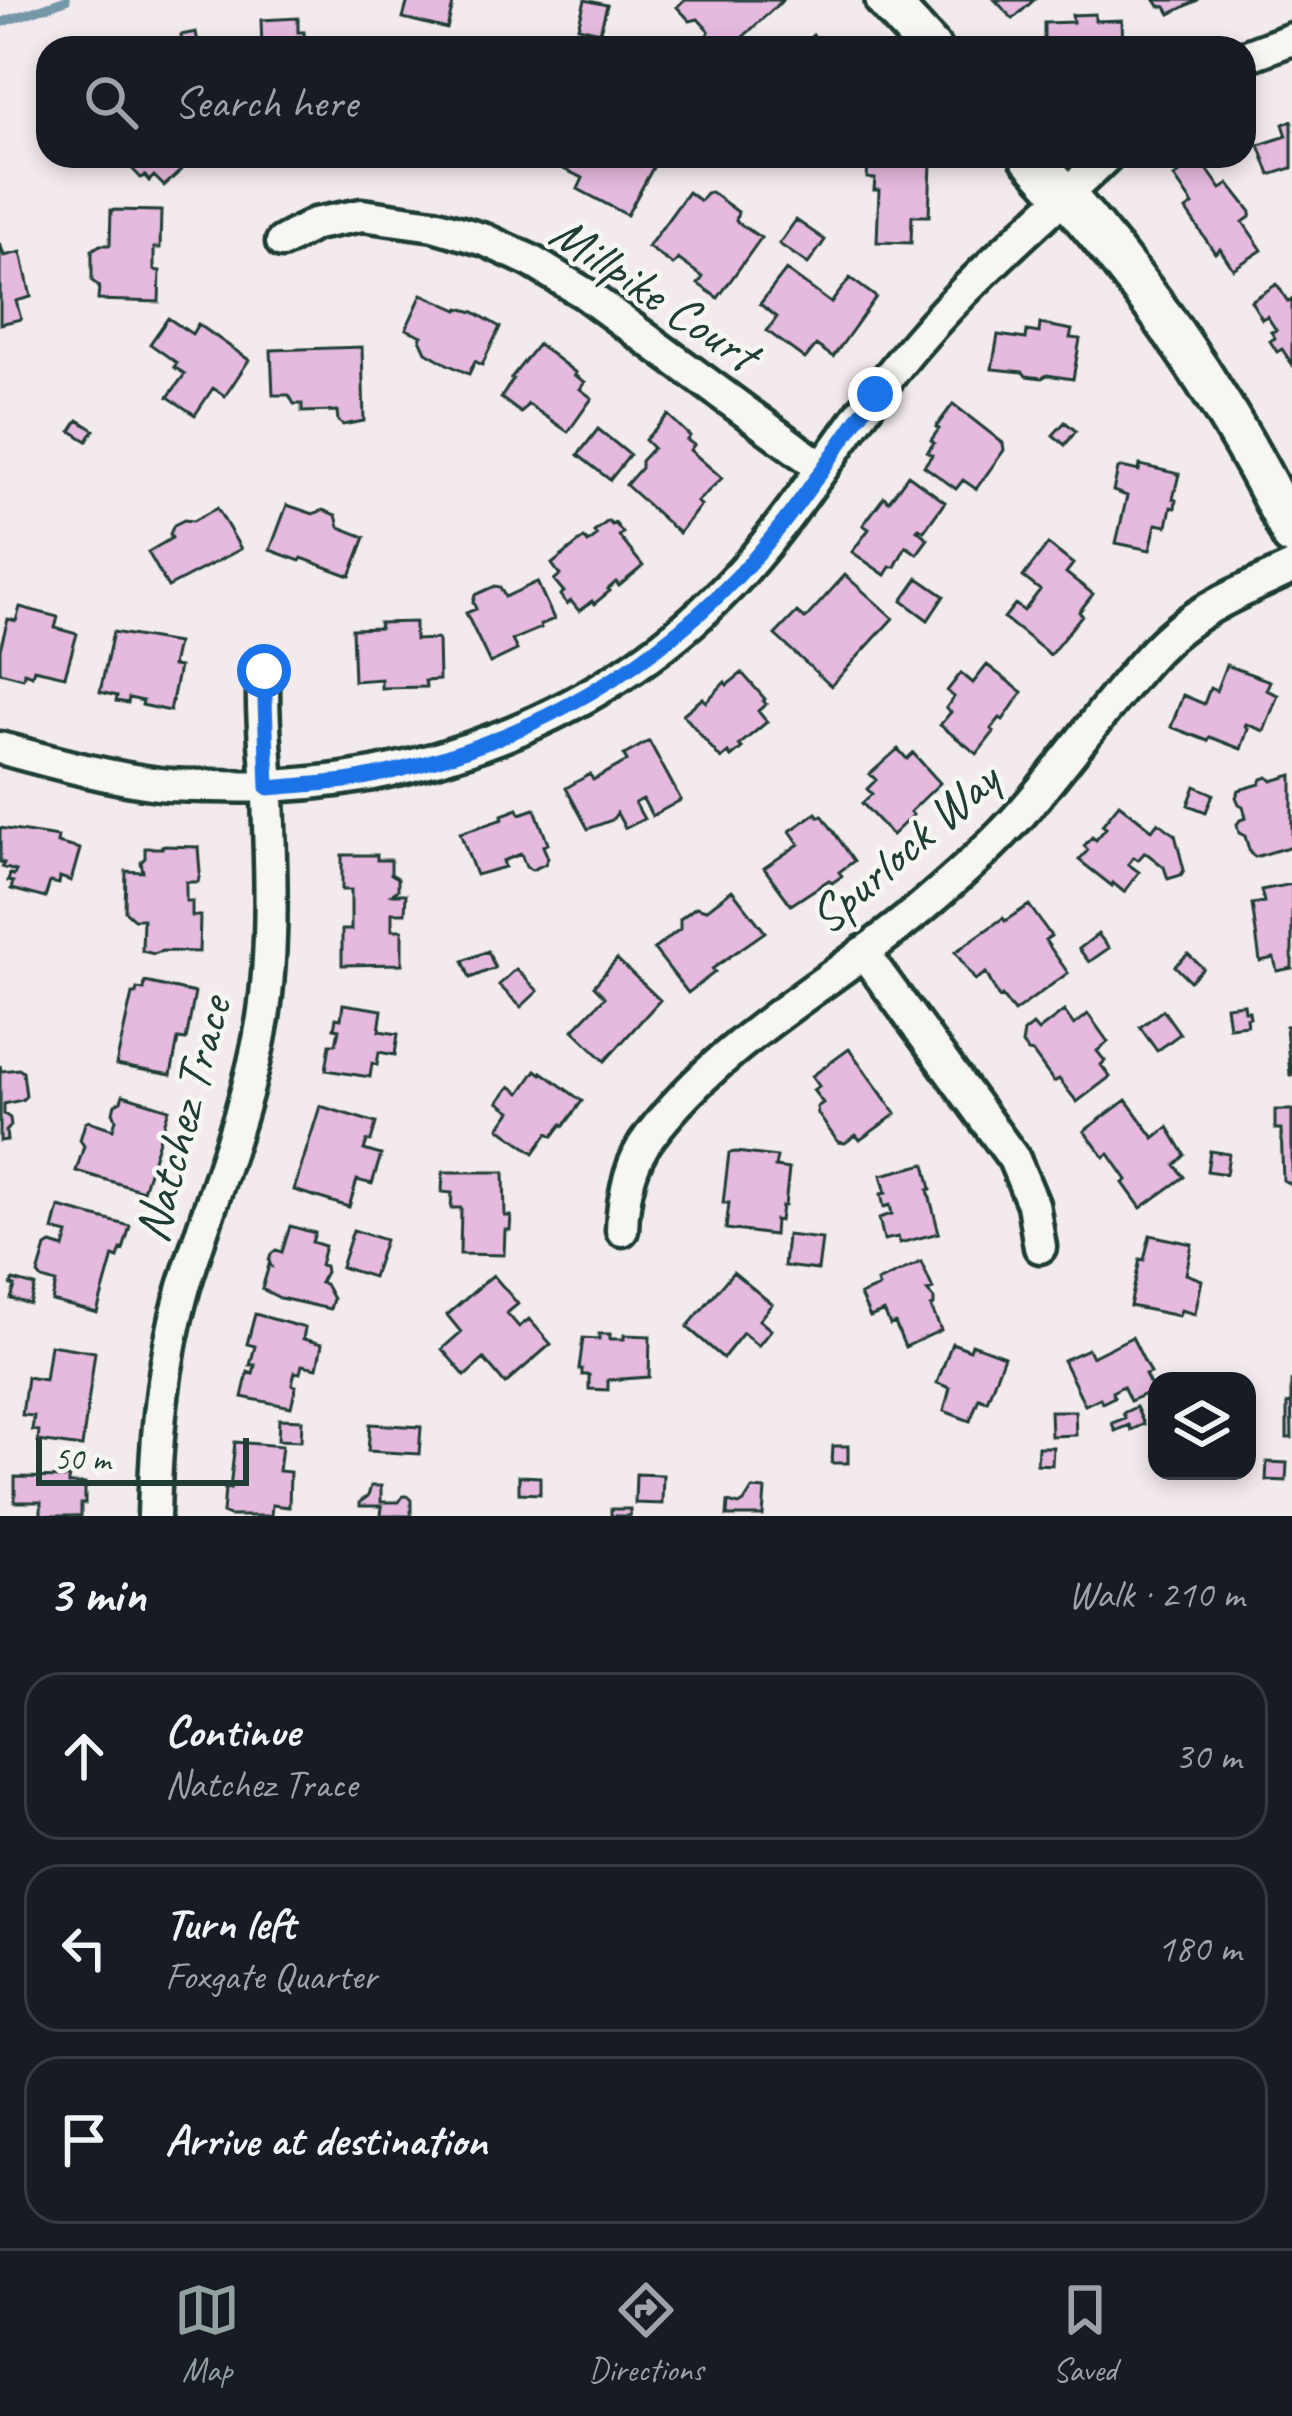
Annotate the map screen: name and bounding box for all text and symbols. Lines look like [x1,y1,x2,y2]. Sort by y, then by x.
search box [36,36,1256,168]
icon: search [78,69,144,135]
text: Search here [174,74,357,131]
street label: Millpike Court [538,200,775,389]
route end [848,367,902,421]
route start [237,644,291,698]
street label: Spurlock Way [795,745,1015,948]
street label: Natchez Trace [119,986,246,1249]
map controls [1148,1372,1256,1480]
button: layers [1148,1372,1256,1480]
scale bar [36,1432,249,1485]
text: 50 m [54,1438,110,1480]
text: 3 min [48,1562,146,1626]
text: Walk · 210 m [1068,1570,1244,1619]
text: Continue [165,1703,299,1760]
icon: ahead [51,1723,117,1789]
text: 30 m [1175,1732,1241,1781]
text: Natchez Trace [165,1760,357,1809]
text: Turn left [165,1895,295,1952]
icon: left [51,1915,117,1981]
text: 180 m [1157,1924,1241,1973]
text: Foxgate Quarter [165,1952,377,2001]
icon: arrive [51,2107,117,2173]
text: Arrive at destination [165,2112,487,2169]
tab: Map [174,2277,240,2391]
tab: Directions [589,2277,703,2391]
tab: Saved [1052,2277,1118,2391]

